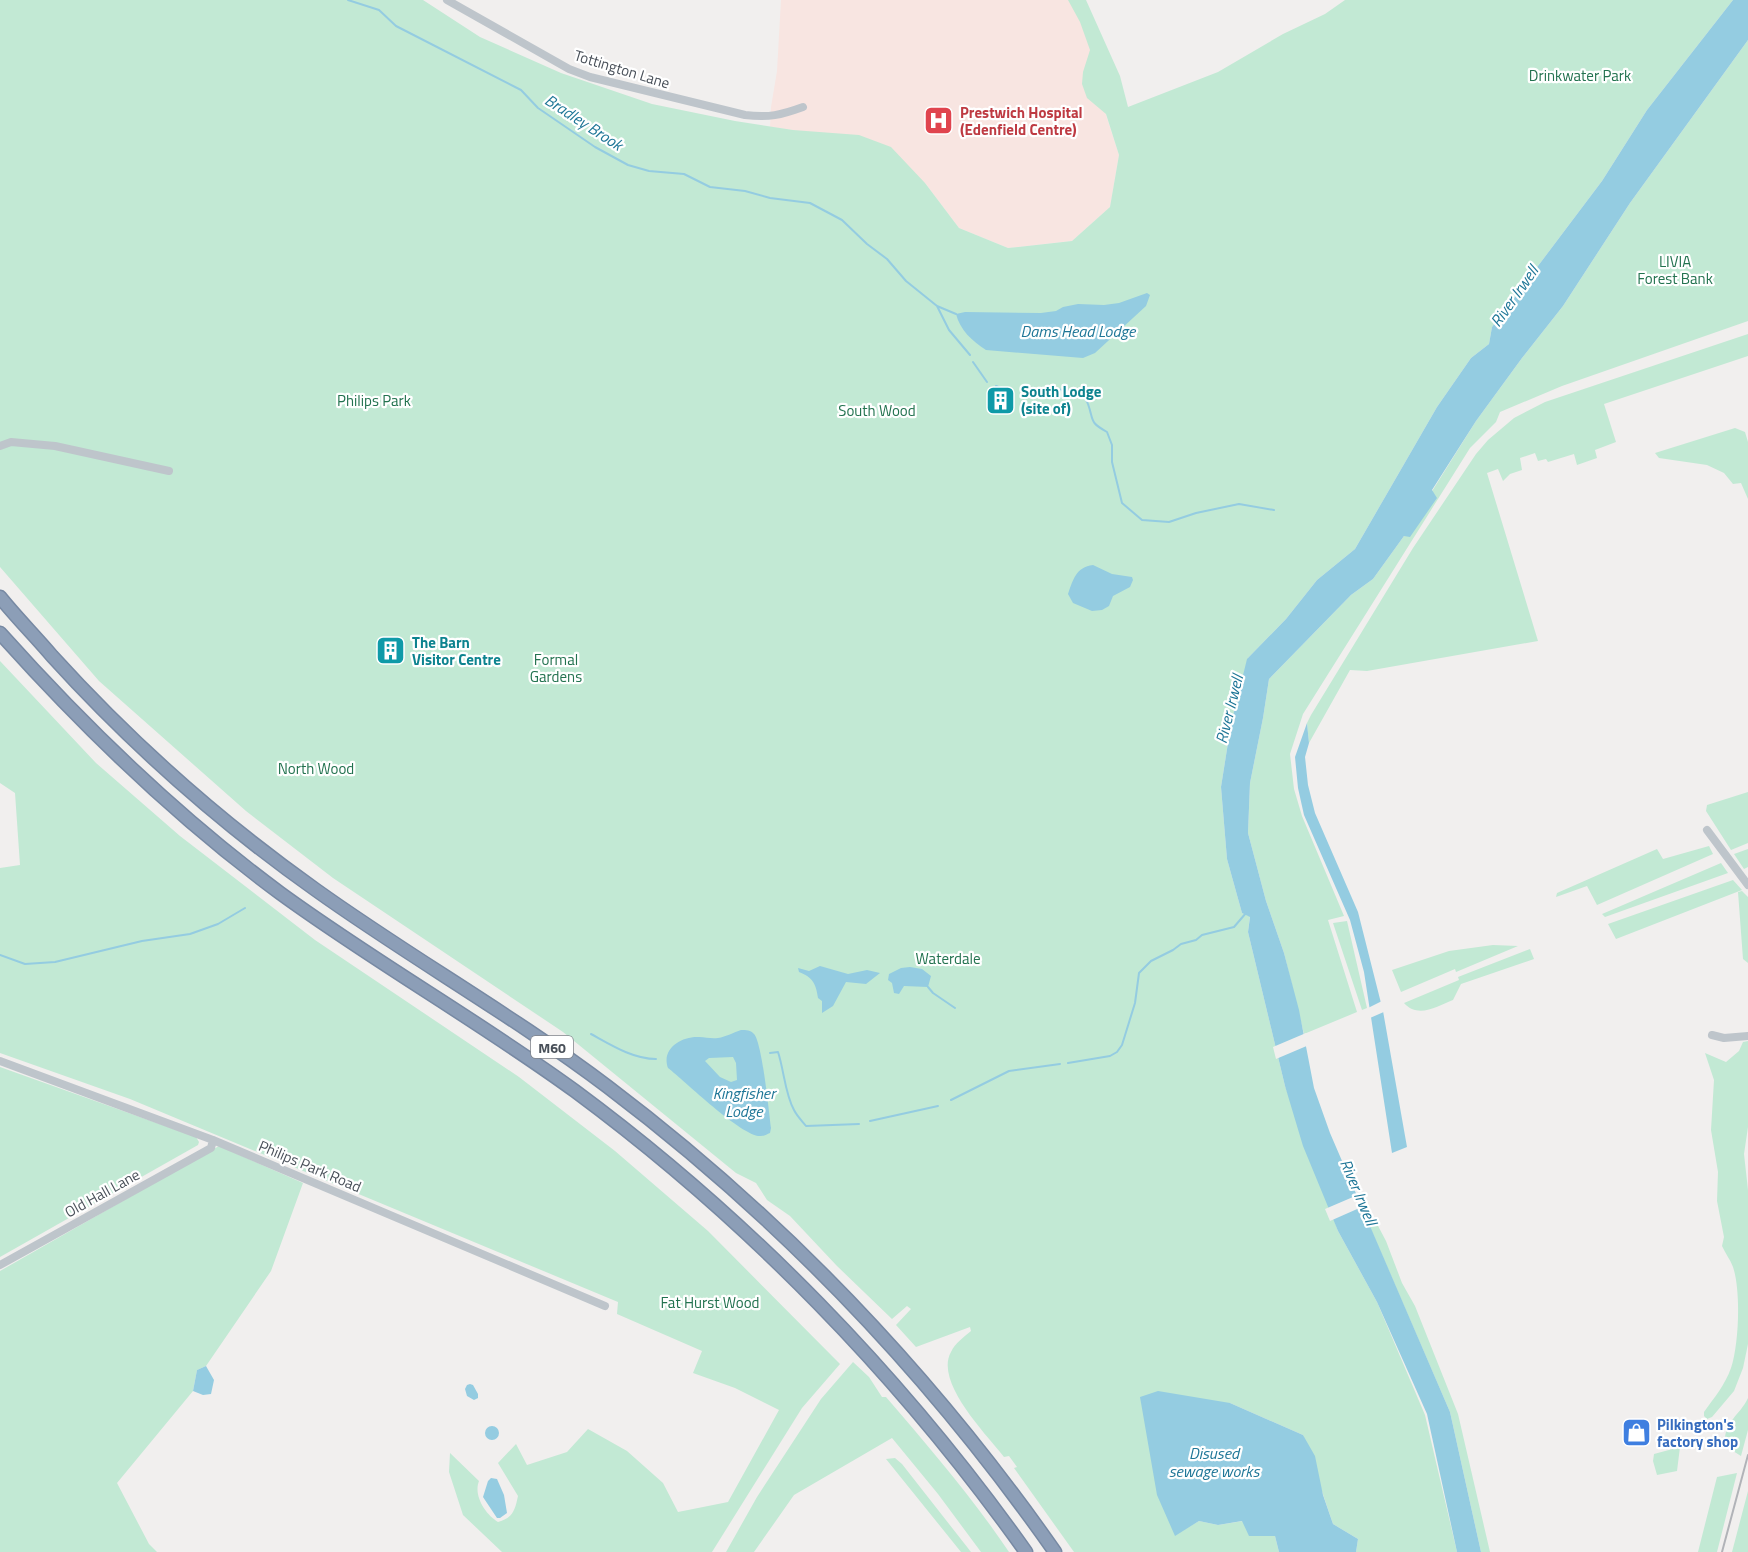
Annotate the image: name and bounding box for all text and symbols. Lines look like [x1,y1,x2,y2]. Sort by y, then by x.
street label: Tottington Lane [571,44,673,94]
park label: Drinkwater Park [1529,64,1631,87]
water label: Bradley Brook [540,88,629,157]
place label: Prestwich Hospital (Edenfield Centre) [960,101,1083,141]
hospital icon: Prestwich Hospital (Edenfield Centre) [923,105,955,137]
park label: LIVIA Forest Bank [1637,250,1713,290]
water label: River Irwell [1484,259,1545,332]
water label: Dams Head Lodge [1021,319,1137,343]
place label: South Lodge (site of) [1021,380,1102,420]
building icon: South Lodge (site of) [984,384,1016,416]
park label: Philips Park [337,389,411,412]
park label: South Wood [838,399,916,422]
place label: The Barn Visitor Centre [412,631,501,671]
building icon: The Barn Visitor Centre [375,635,407,667]
park label: Formal Gardens [530,648,582,688]
water label: River Irwell [1209,671,1249,746]
park label: North Wood [278,757,354,780]
park label: Waterdale [916,947,980,970]
road number: M60 [531,1036,573,1058]
water label: Kingfisher Lodge [713,1081,777,1123]
street label: Philips Park Road [255,1134,365,1198]
water label: River Irwell [1334,1155,1384,1230]
street label: Old Hall Lane [60,1163,144,1223]
park label: Fat Hurst Wood [660,1291,760,1314]
place label: Pilkington's factory shop [1657,1413,1738,1453]
shop icon: Pilkington's factory shop [1620,1417,1652,1449]
water label: Disused sewage works [1169,1441,1260,1483]

